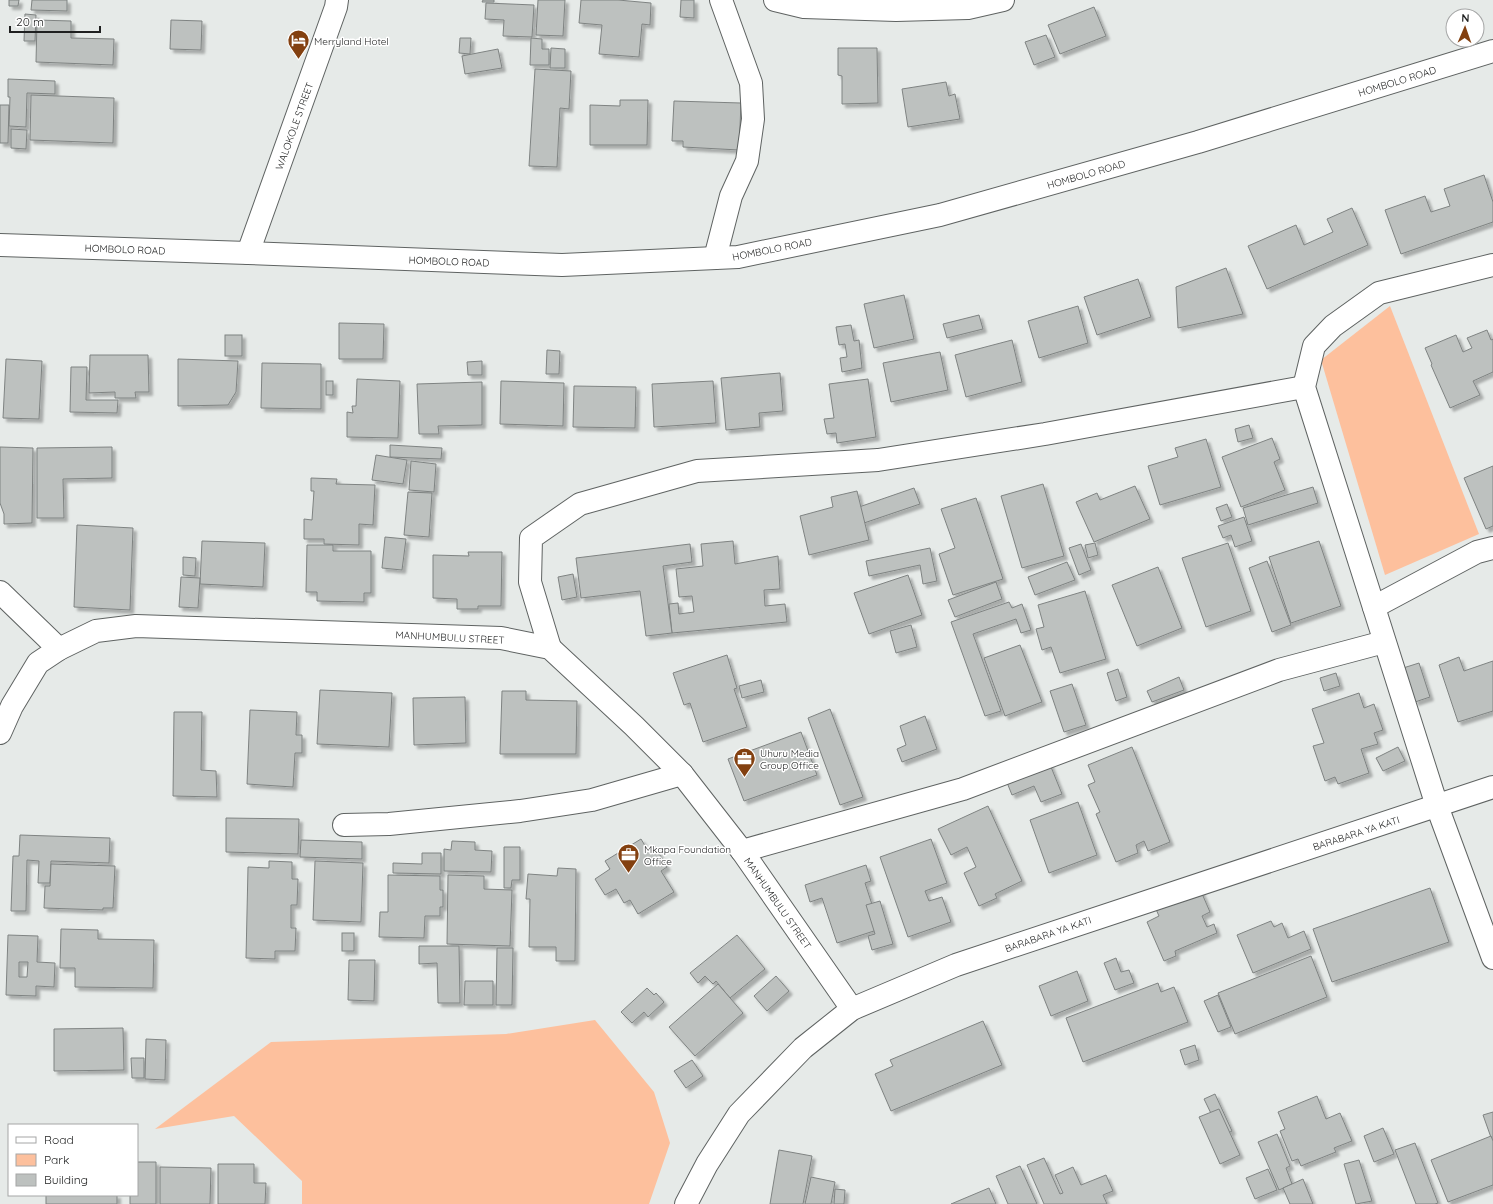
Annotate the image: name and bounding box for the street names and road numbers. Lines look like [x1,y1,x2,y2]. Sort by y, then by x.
street label: HOMBOLO ROAD [1357,63,1438,100]
street label: WALOKOLE STREET [273,81,316,172]
street label: HOMBOLO ROAD [1046,157,1127,192]
street label: HOMBOLO ROAD [731,235,813,264]
street label: HOMBOLO ROAD [84,242,166,257]
street label: HOMBOLO ROAD [408,254,490,269]
street label: MANHUMBULU STREET [395,628,505,647]
street label: BARABARA YA KATI [1311,813,1401,854]
street label: MANHUMBULU STREET [741,855,814,952]
street label: BARABARA YA KATI [1003,914,1093,955]

